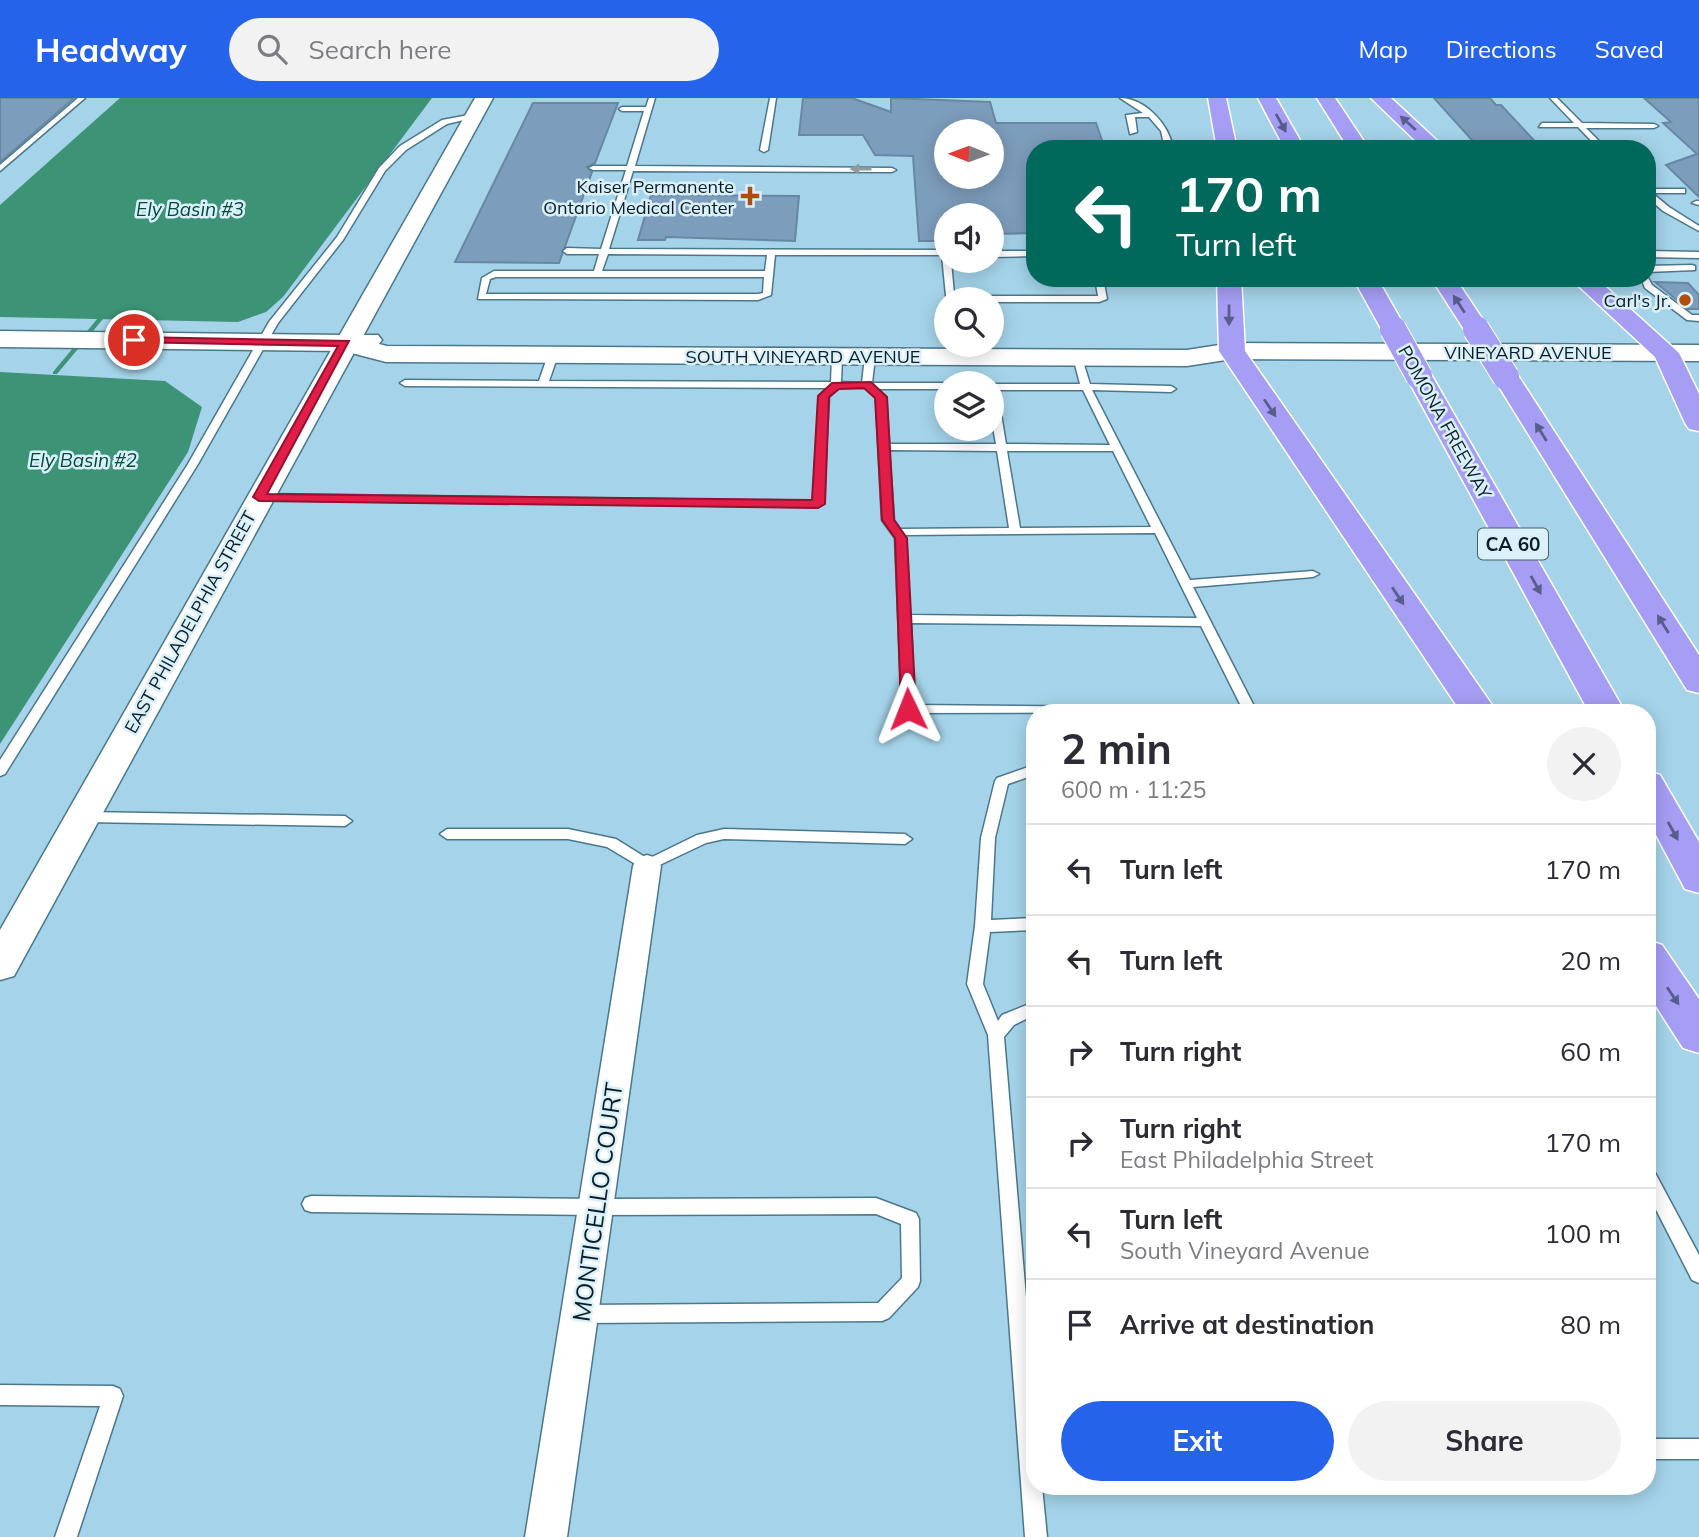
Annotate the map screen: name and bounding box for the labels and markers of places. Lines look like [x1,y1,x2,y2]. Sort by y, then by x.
place label: Kaiser Permanente Ontario Medical Center [543,175,734,219]
marker: Kaiser Permanente Ontario Medical Center [740,186,760,206]
place label: Carl's Jr. [1604,289,1671,312]
marker: Carl's Jr. [1677,292,1693,308]
pin [104,310,164,370]

